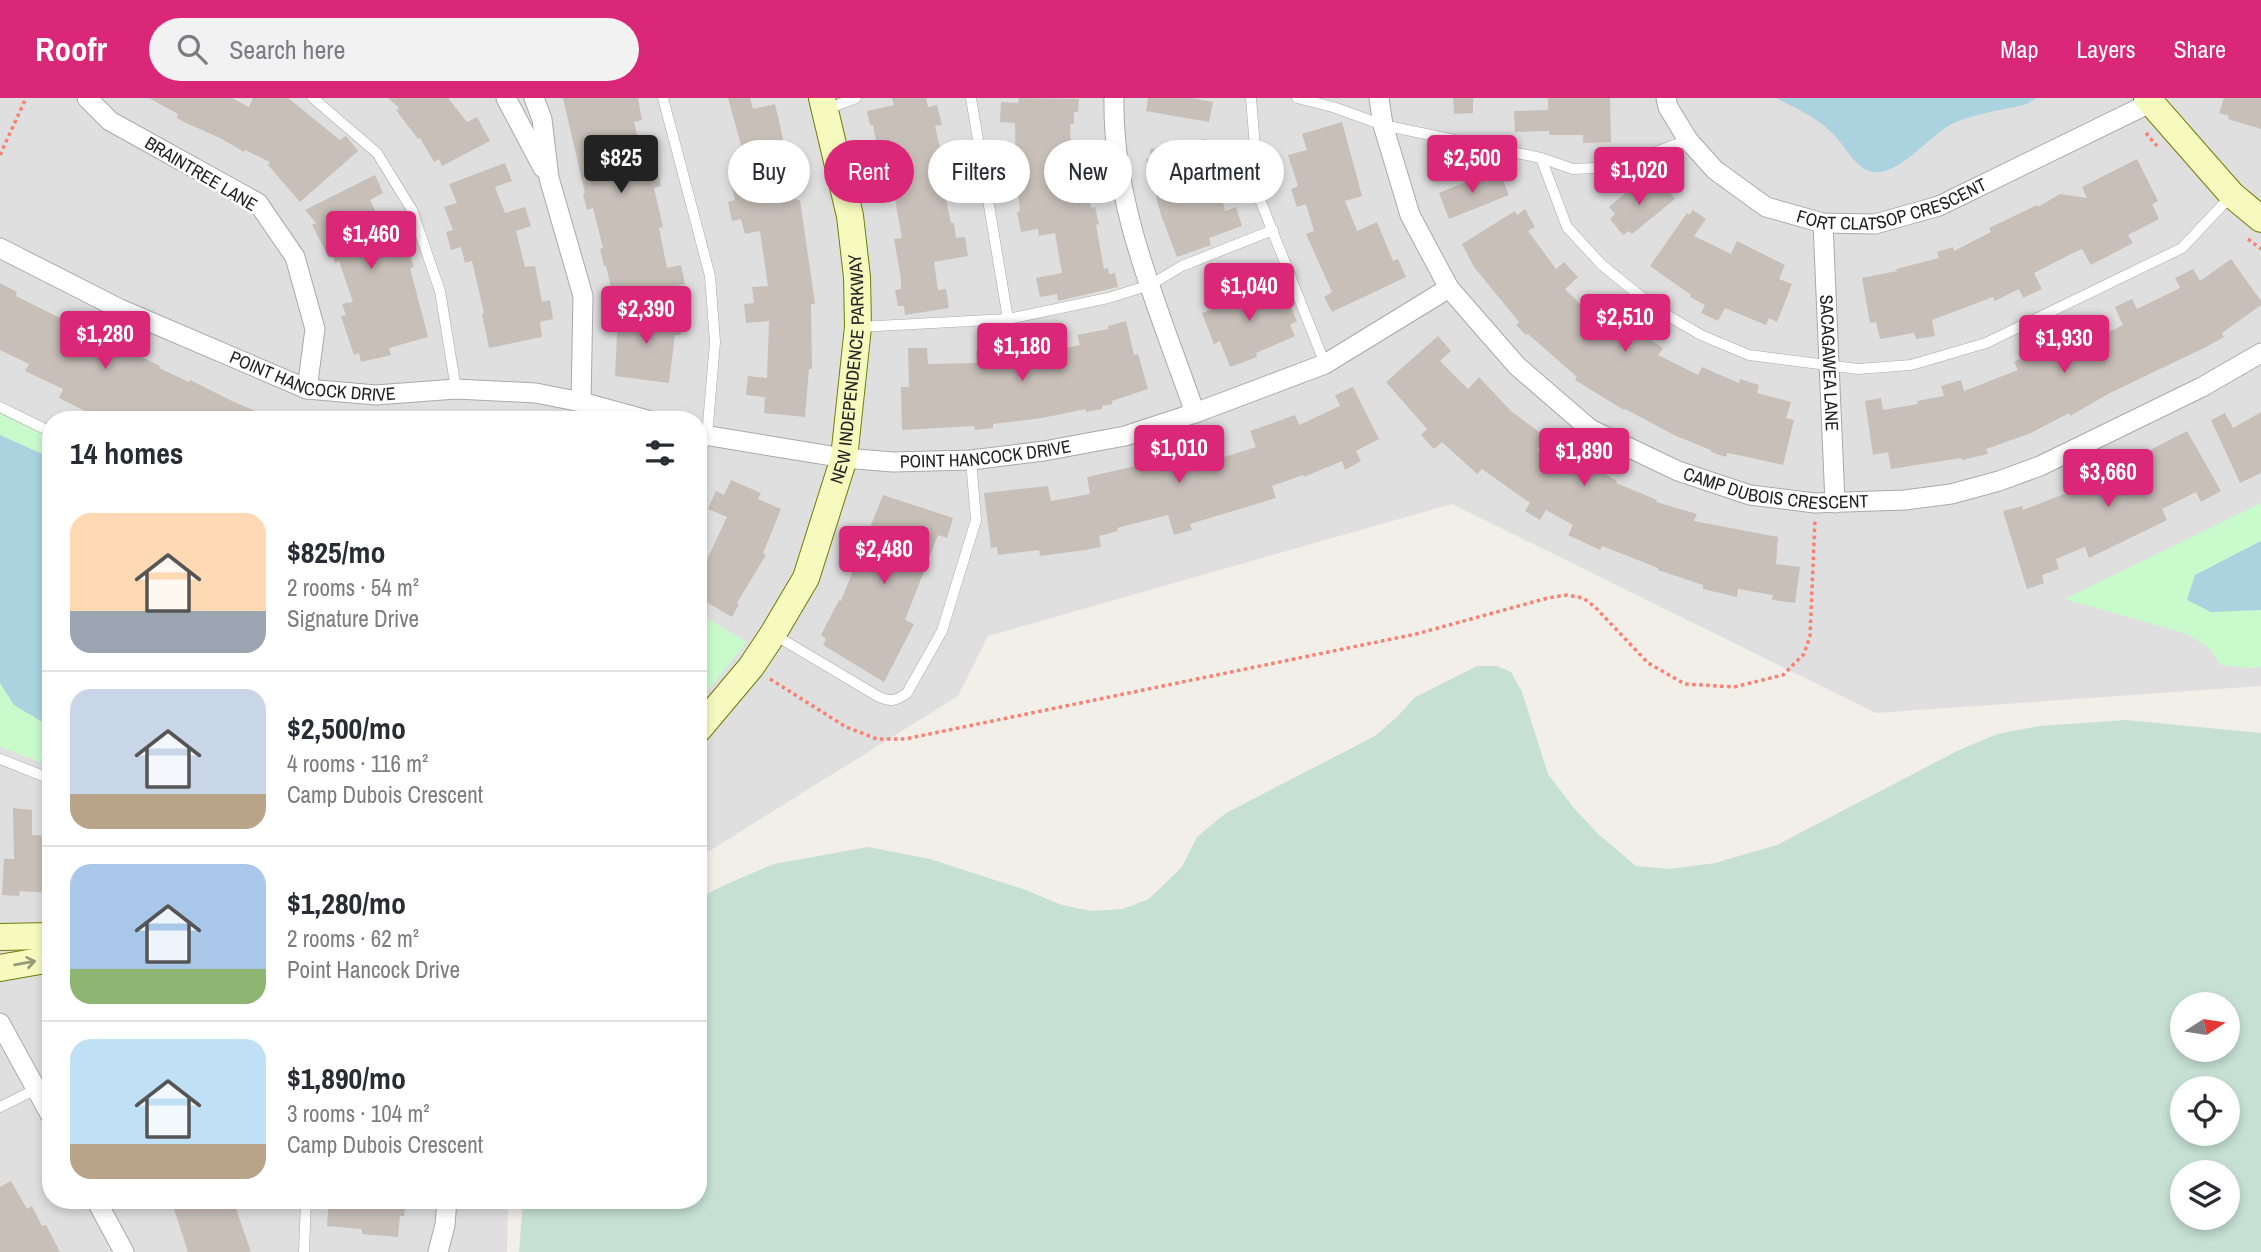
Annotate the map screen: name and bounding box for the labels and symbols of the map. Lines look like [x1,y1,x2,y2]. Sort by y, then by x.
street label: BRAINTREE LANE [140,130,262,217]
pin: $825 [580,136,662,195]
pin: $2,500 [1415,136,1529,195]
pin: $1,020 [1582,148,1696,207]
street label: FORT CLATSOP CRESCENT [1794,172,1991,236]
pin: $1,460 [314,212,428,271]
street label: NEW INDEPENDENCE PARKWAY [824,253,870,487]
pin: $1,040 [1192,264,1306,323]
pin: $2,390 [589,286,703,346]
pin: $2,510 [1568,294,1682,354]
street label: SACAGAWEA LANE [1814,294,1845,432]
pin: $1,280 [48,312,162,371]
pin: $1,930 [2007,316,2121,375]
pin: $1,180 [965,324,1079,383]
street label: POINT HANCOCK DRIVE [226,344,397,407]
pin: $1,010 [1122,426,1236,485]
pin: $1,890 [1527,428,1641,488]
street label: POINT HANCOCK DRIVE [900,433,1073,474]
pin: $3,660 [2051,450,2165,509]
street label: CAMP DUBOIS CRESCENT [1680,461,1869,515]
pin: $2,480 [827,526,941,586]
one-way arrow [13,956,36,970]
north arrow [2170,992,2240,1062]

